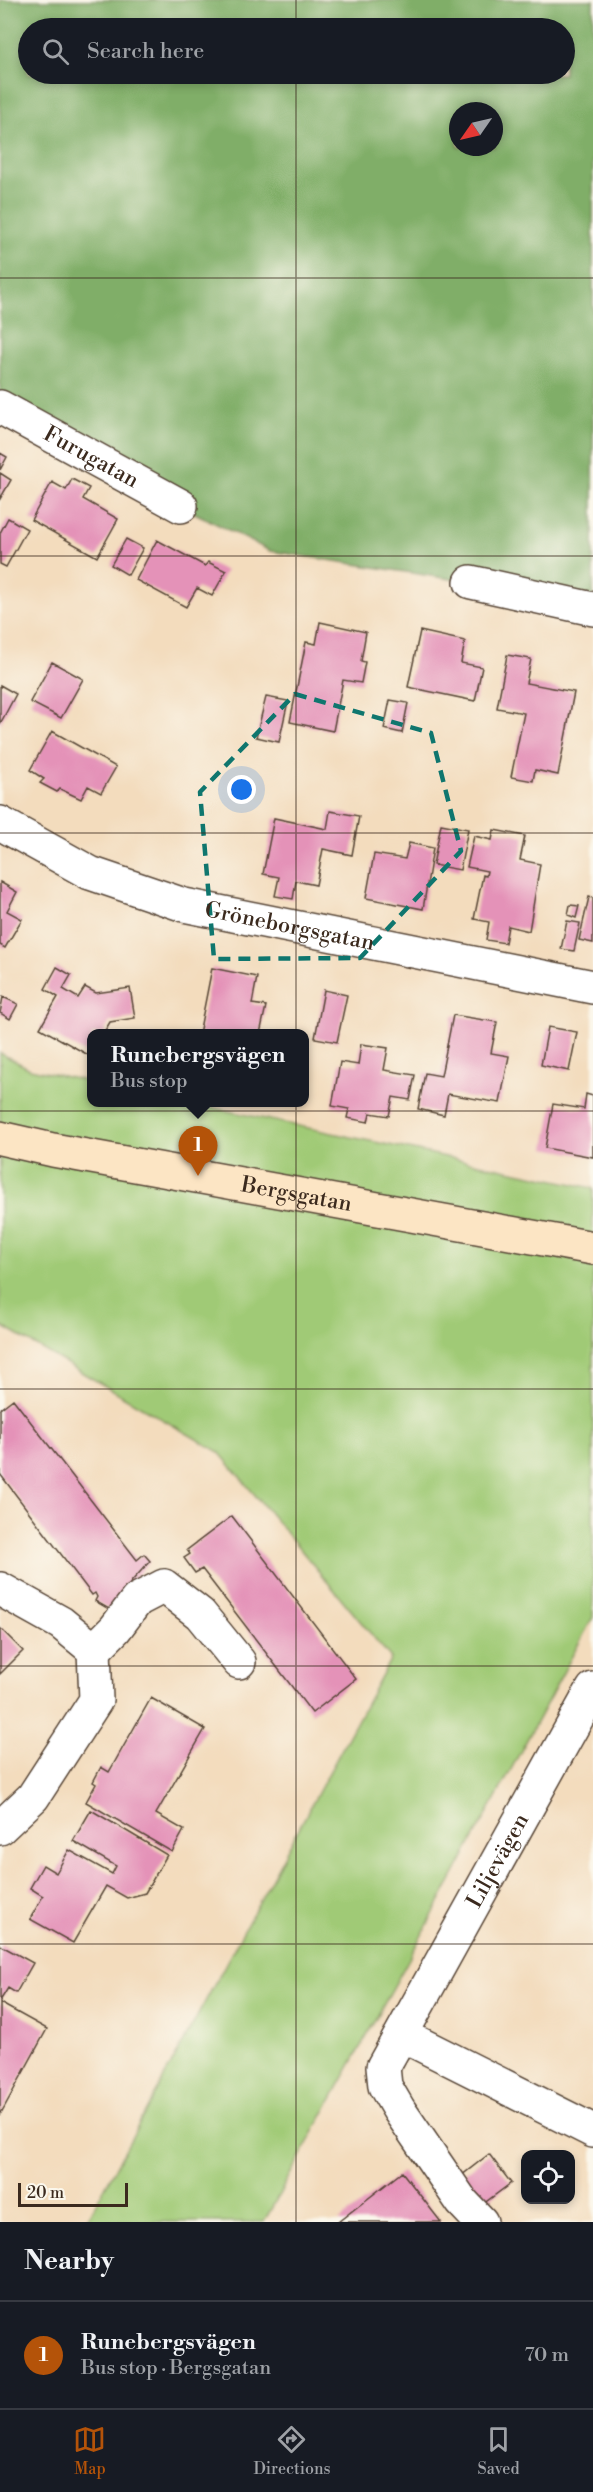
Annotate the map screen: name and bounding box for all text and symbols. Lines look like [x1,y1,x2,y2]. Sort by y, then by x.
search box [18,18,575,84]
icon: search [39,35,72,68]
text: Search here [87,38,204,65]
north arrow [449,102,503,156]
street label: Furugatan [39,420,144,494]
your location [227,775,256,804]
street label: Gröneborgsgatan [202,896,377,956]
popup [87,1029,309,1107]
text: Runebergsvägen [111,1042,285,1069]
text: Bus stop [111,1069,188,1094]
pin: 1 [178,1126,218,1176]
street label: Bergsgatan [238,1171,354,1217]
street label: Liljevägen [461,1809,535,1913]
map controls [521,2150,575,2204]
button: locate [521,2150,575,2204]
scale bar [18,2180,128,2208]
text: 20 m [27,2183,64,2203]
text: Nearby [24,2245,114,2277]
text: Runebergsvägen [81,2329,256,2356]
text: 1 [39,2343,48,2368]
text: 70 m [525,2343,569,2368]
text: Bus stop · Bergsgatan [81,2356,271,2381]
tab: Map [73,2423,106,2479]
tab: Directions [253,2423,331,2479]
tab: Saved [477,2423,520,2479]

